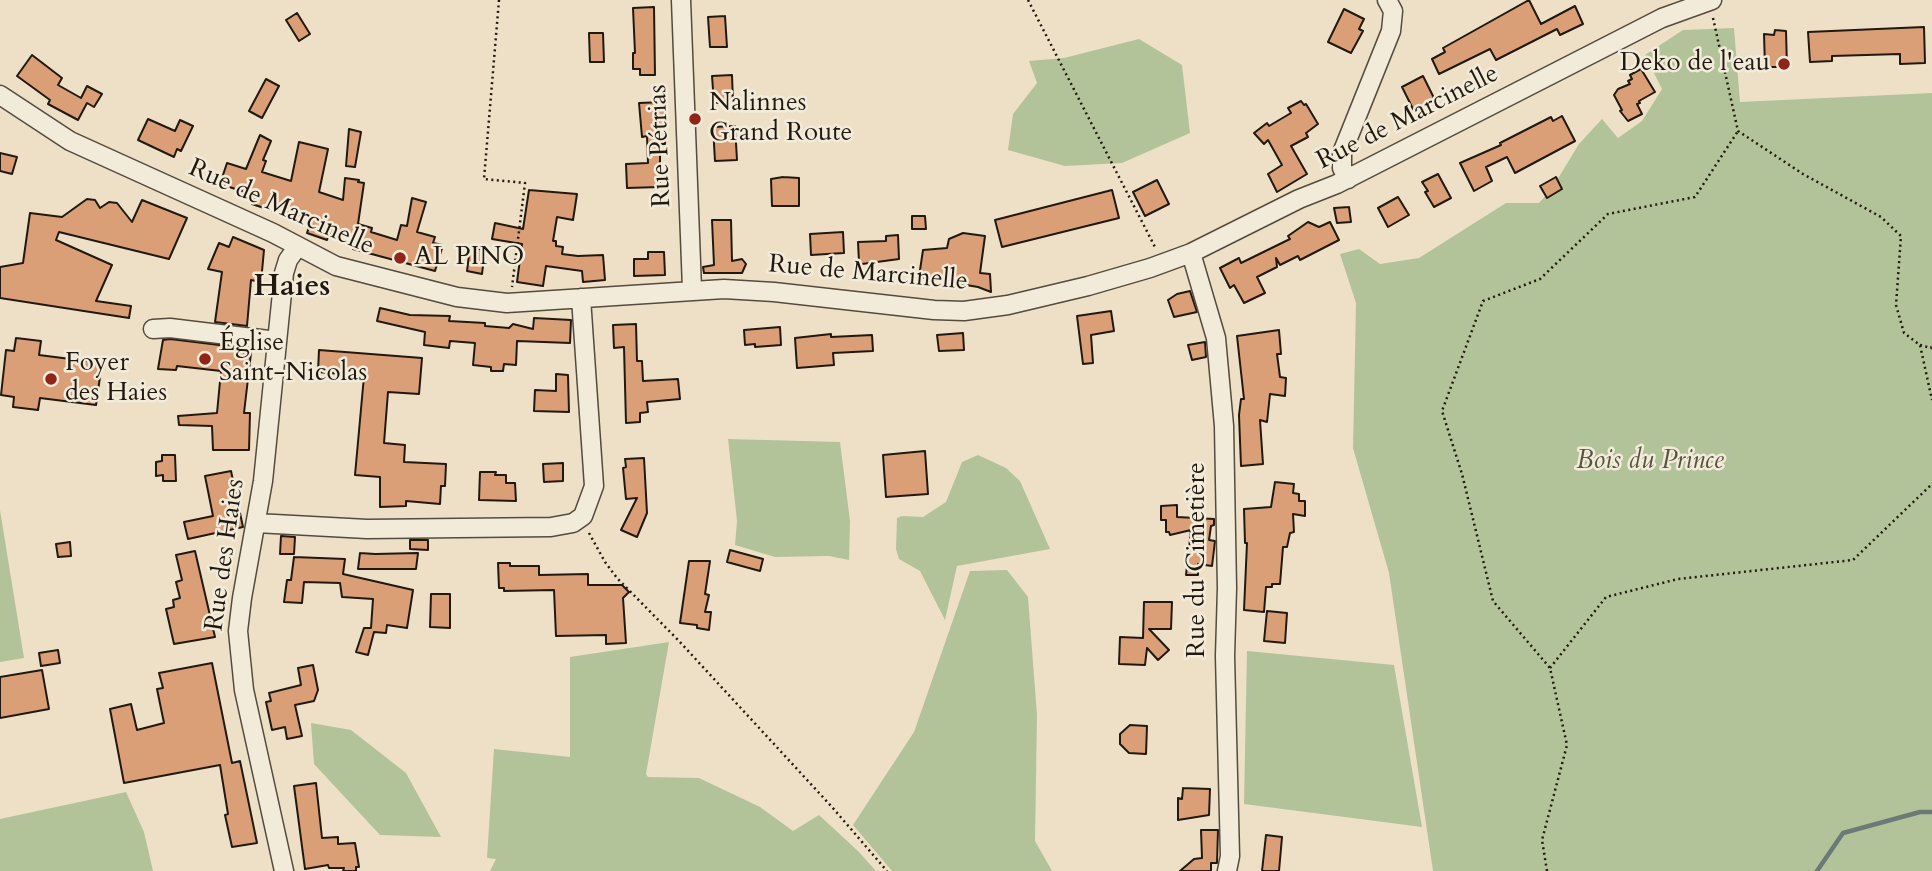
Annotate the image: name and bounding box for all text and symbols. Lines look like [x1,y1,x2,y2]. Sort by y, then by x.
place label: Deko de l'eau [1620,48,1770,80]
marker: Deko de l'eau [1776,56,1792,72]
street label: Rue de Marcinelle [1312,59,1504,177]
street label: Rue Pétrias [643,84,679,208]
place label: Nalinnes Grand Route [709,88,852,150]
marker: Nalinnes Grand Route [687,111,703,127]
street label: Rue de Marcinelle [183,153,379,263]
place label: AL PINO [414,242,524,274]
marker: AL PINO [392,250,408,266]
street label: Rue de Marcinelle [767,250,969,298]
district label: Haies [254,270,330,306]
place label: Église Saint-Nicolas [219,328,367,390]
place label: Foyer des Haies [65,348,167,410]
marker: Église Saint-Nicolas [197,351,213,367]
marker: Foyer des Haies [43,371,59,387]
park label: Bois du Prince [1576,446,1724,478]
street label: Rue du Cimetière [1182,462,1214,658]
street label: Rue des Haies [200,477,252,633]

